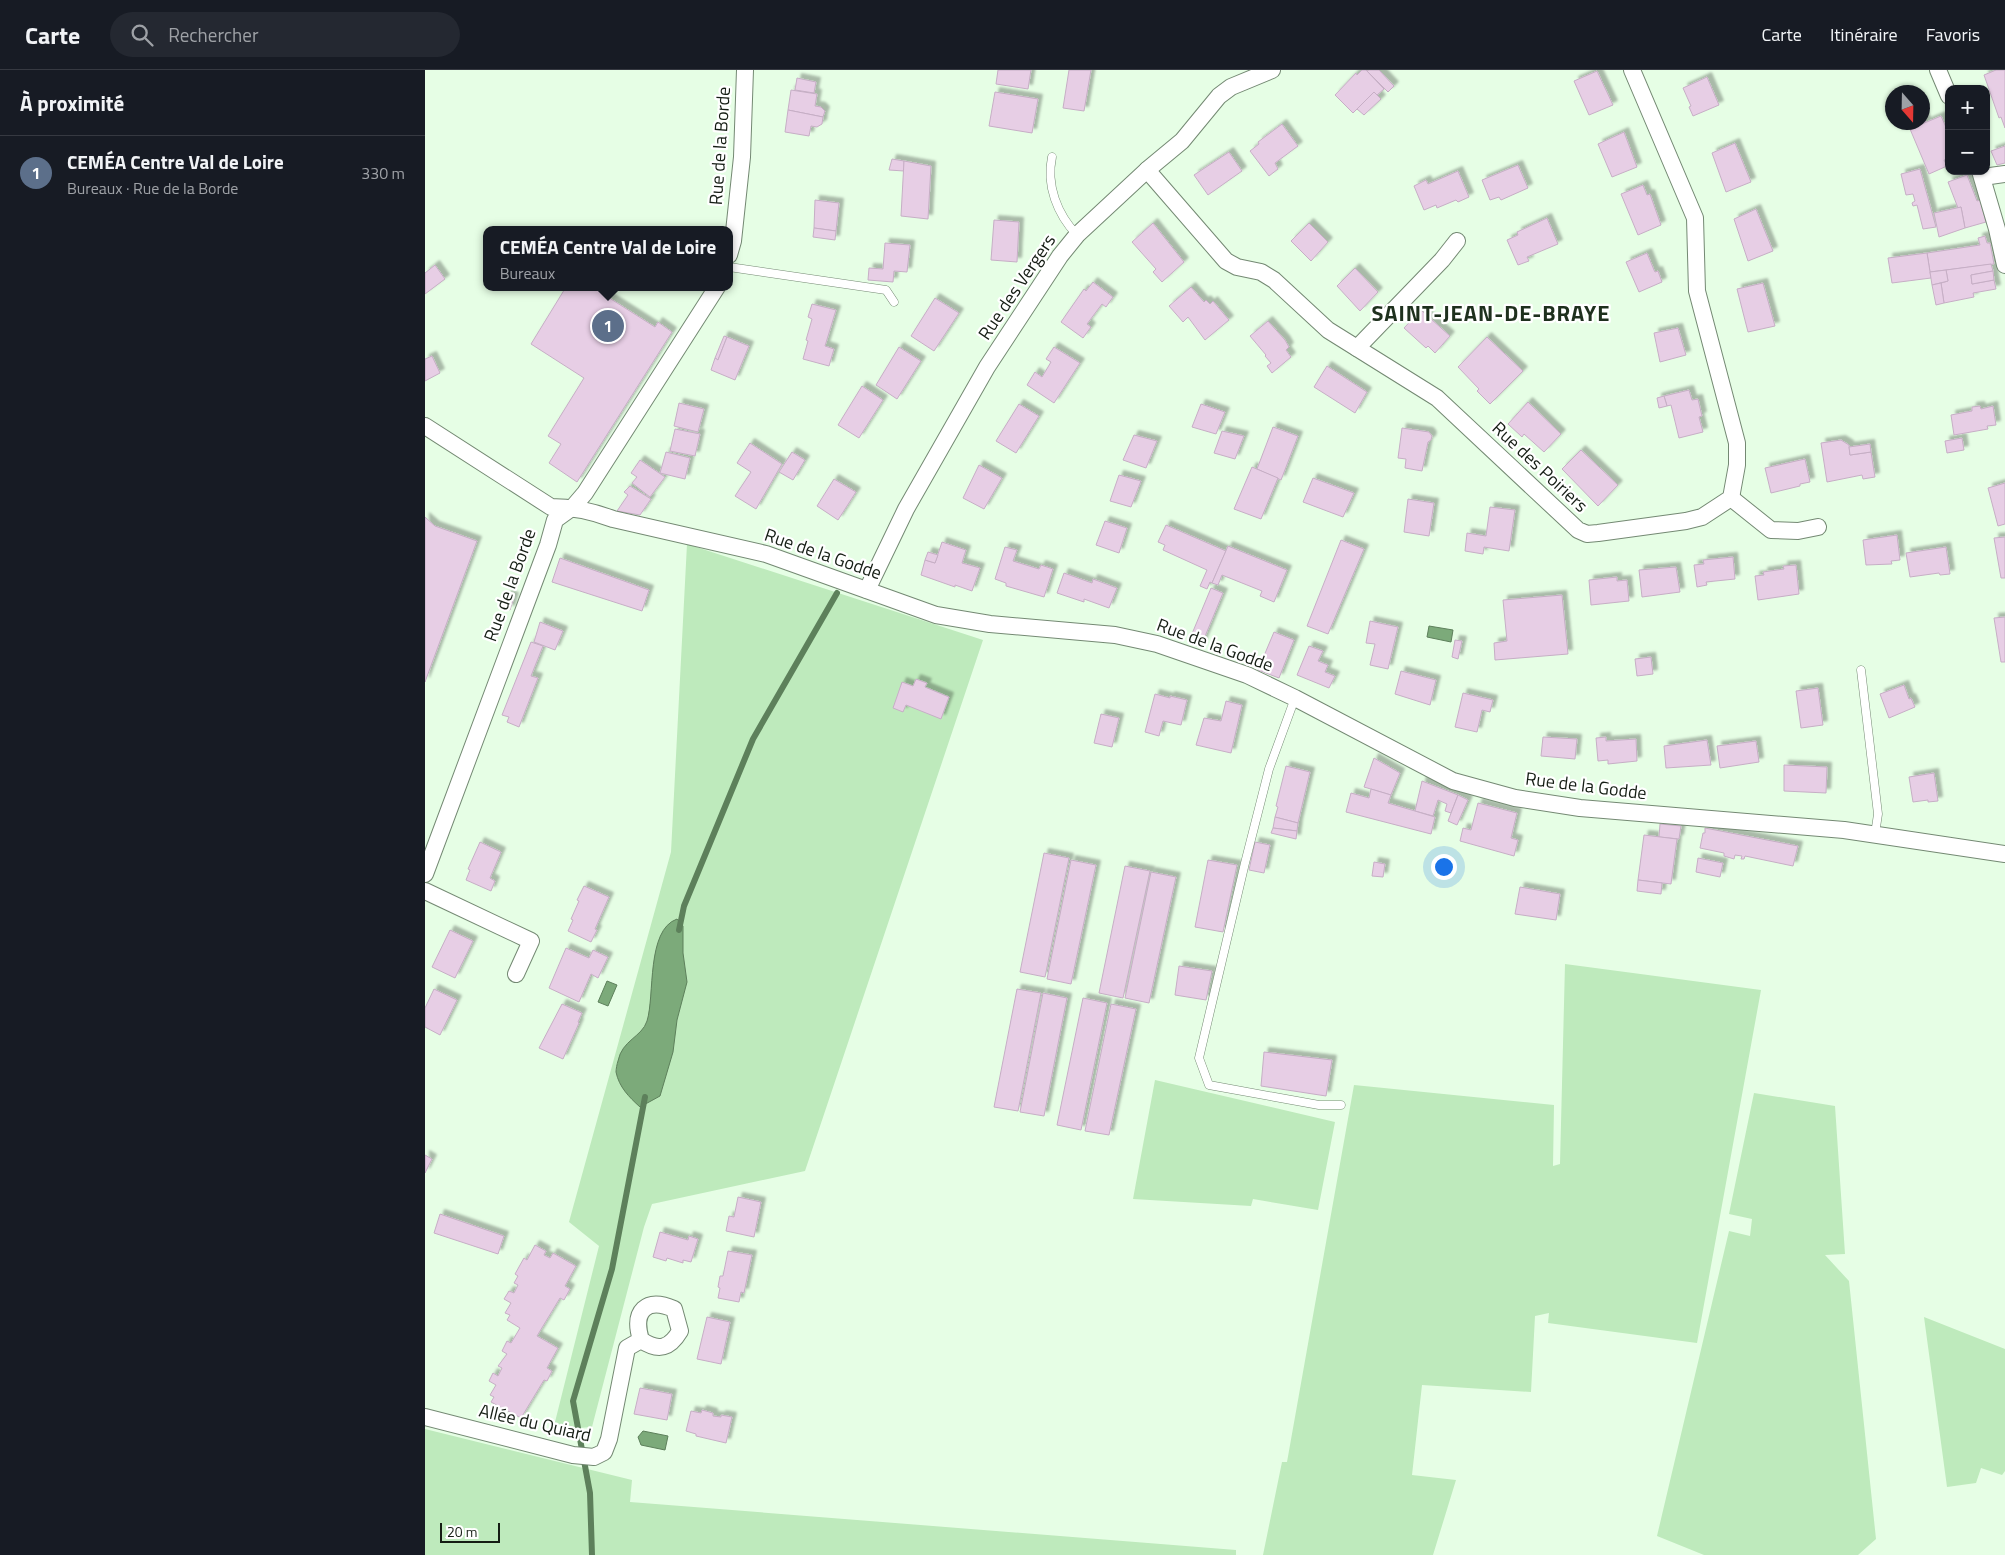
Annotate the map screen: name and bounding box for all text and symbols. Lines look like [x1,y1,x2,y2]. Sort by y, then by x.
search box [110,12,460,57]
text: Carte [25,17,80,53]
text: Rechercher [168,20,258,49]
icon: search [128,21,156,49]
text: Carte [1761,21,1802,48]
text: Itinéraire [1830,21,1898,48]
text: Favoris [1926,21,1980,48]
north arrow [1885,85,1930,130]
map controls [1945,85,1990,175]
button: + [1945,85,1990,130]
street label: Rue de la Borde [702,86,737,206]
text: À proximité [20,87,124,119]
button: − [1945,130,1990,175]
text: CEMÉA Centre Val de Loire [67,147,284,176]
text: 1 [32,161,40,185]
text: 330 m [361,161,405,185]
text: Bureaux · Rue de la Borde [67,176,238,200]
popup [483,226,733,291]
street label: Rue des Vergers [971,228,1062,345]
text: CEMÉA Centre Val de Loire [500,232,716,261]
text: Bureaux [500,261,555,285]
district label: SAINT-JEAN-DE-BRAYE [1371,296,1611,330]
pin: 1 [592,307,624,345]
street label: Rue des Poiriers [1486,415,1594,518]
street label: Rue de la Godde [761,521,885,586]
street label: Rue de la Borde [477,525,542,645]
street label: Rue de la Godde [1153,611,1277,678]
street label: Rue de la Godde [1524,765,1648,806]
your location [1431,854,1457,880]
street label: Allée du Quiard [476,1397,594,1449]
scale bar [440,1520,500,1543]
text: 20 m [447,1521,477,1542]

